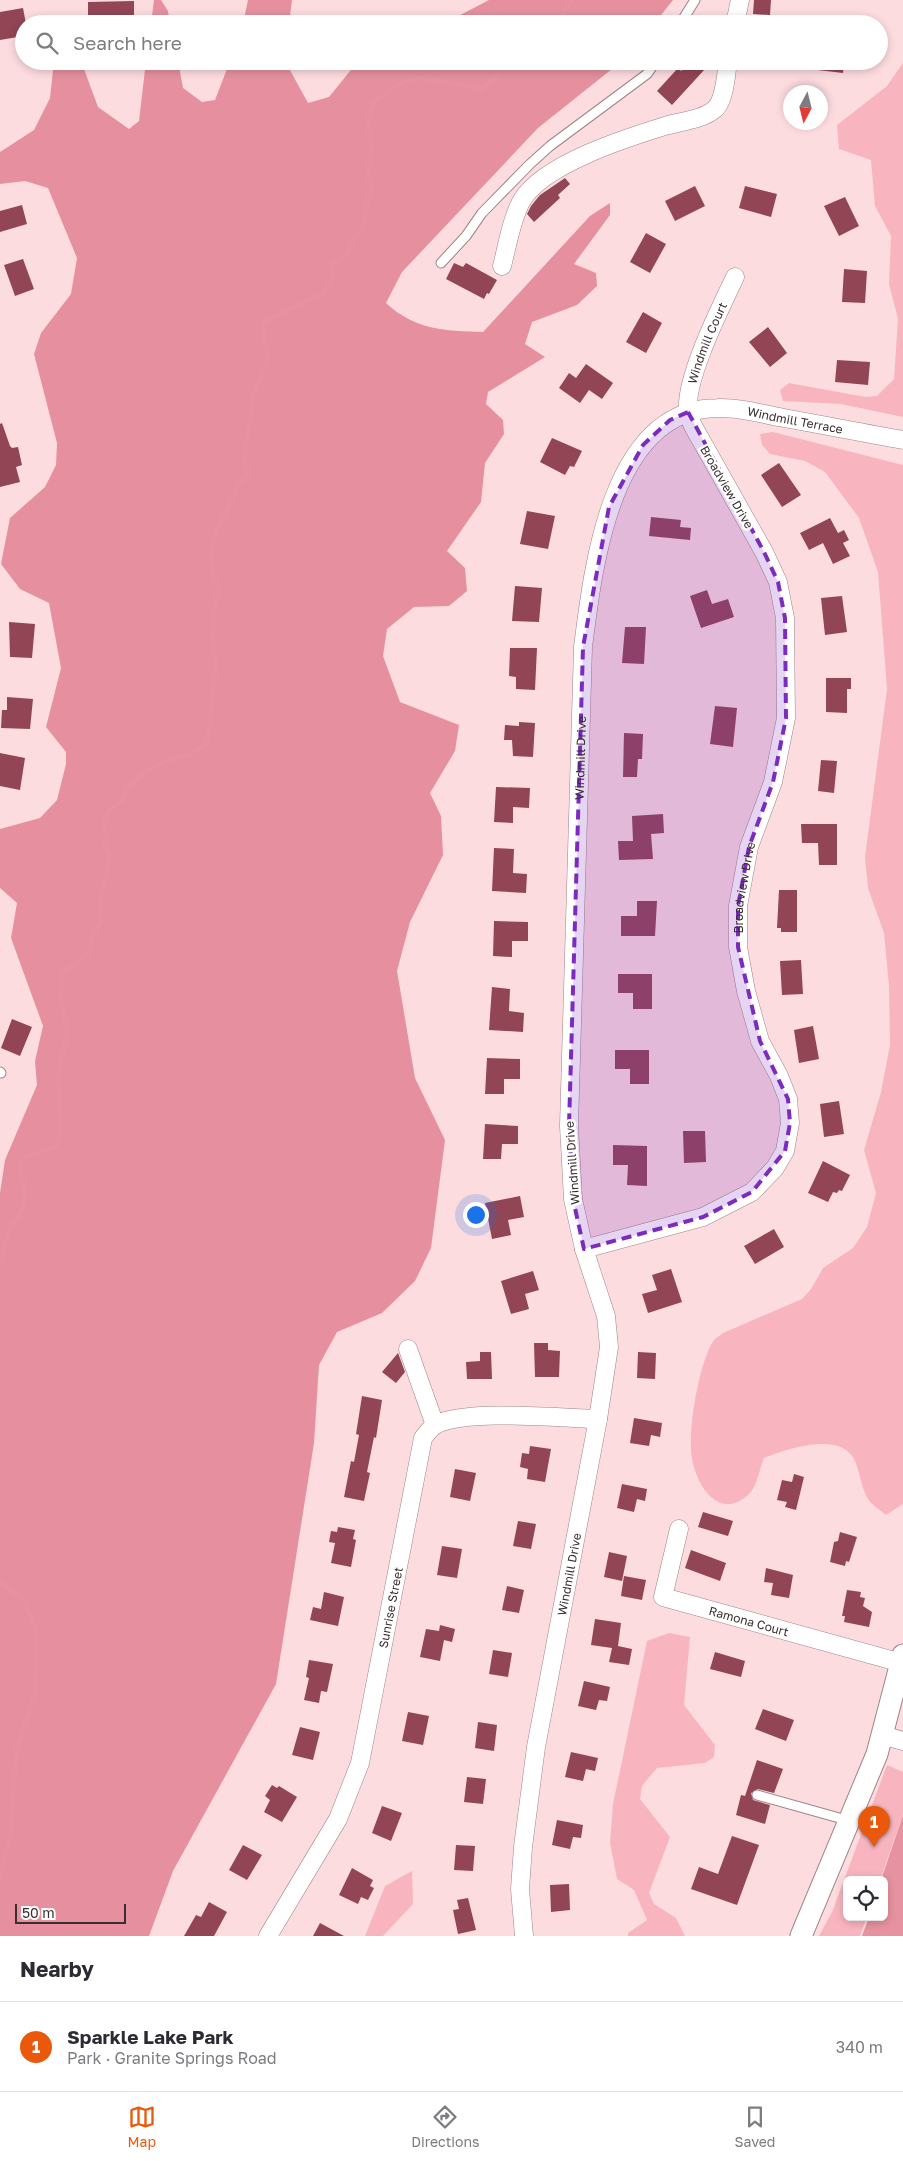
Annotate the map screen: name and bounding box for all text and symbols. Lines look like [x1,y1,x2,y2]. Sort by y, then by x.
search box [15,15,888,70]
icon: search [33,29,61,57]
text: Search here [73,31,182,54]
north arrow [783,85,828,130]
street label: Windmill Court [684,300,730,385]
street label: Windmill Terrace [746,403,844,436]
street label: Broadview Drive [697,443,757,531]
street label: Windmill Drive [571,716,588,800]
street label: Broadview Drive [730,839,758,934]
street label: Windmill Drive [562,1121,582,1205]
your location [463,1202,489,1228]
street label: Windmill Drive [554,1532,584,1617]
street label: Sunrise Street [375,1565,405,1649]
street label: Ramona Court [707,1603,791,1639]
pin: 1 [858,1806,890,1847]
map controls [843,1876,888,1921]
button: locate [843,1876,888,1921]
scale bar [15,1901,126,1924]
text: 50 m [22,1904,55,1921]
text: Nearby [20,1956,94,1982]
text: Sparkle Lake Park [67,2025,234,2048]
text: 1 [32,2037,40,2057]
text: 340 m [836,2037,883,2057]
text: Park · Granite Springs Road [67,2048,277,2068]
tab: Map [128,2103,156,2150]
tab: Directions [411,2103,480,2150]
tab: Saved [735,2103,775,2150]

